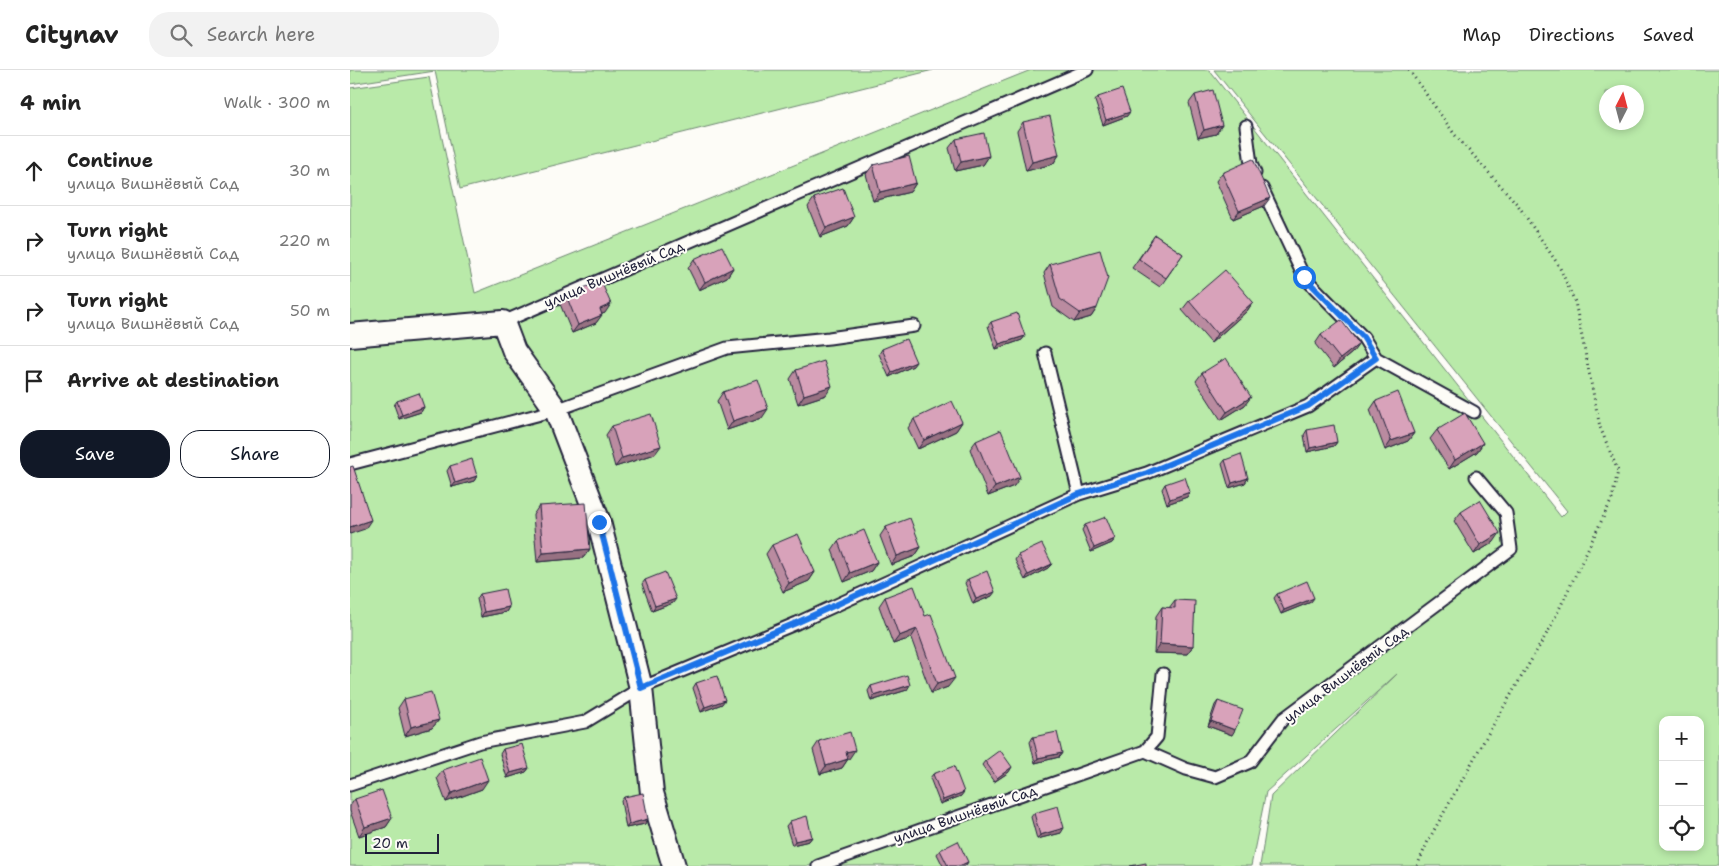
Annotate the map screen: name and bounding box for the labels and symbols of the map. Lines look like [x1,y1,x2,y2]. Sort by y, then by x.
north arrow [1599,85,1644,130]
street label: улица Вишнёвый Сад [541,236,687,312]
route start [1293,266,1316,289]
route end [588,511,611,534]
street label: улица Вишнёвый Сад [1280,621,1412,727]
street label: улица Вишнёвый Сад [891,781,1039,847]
scale bar [365,831,439,854]

